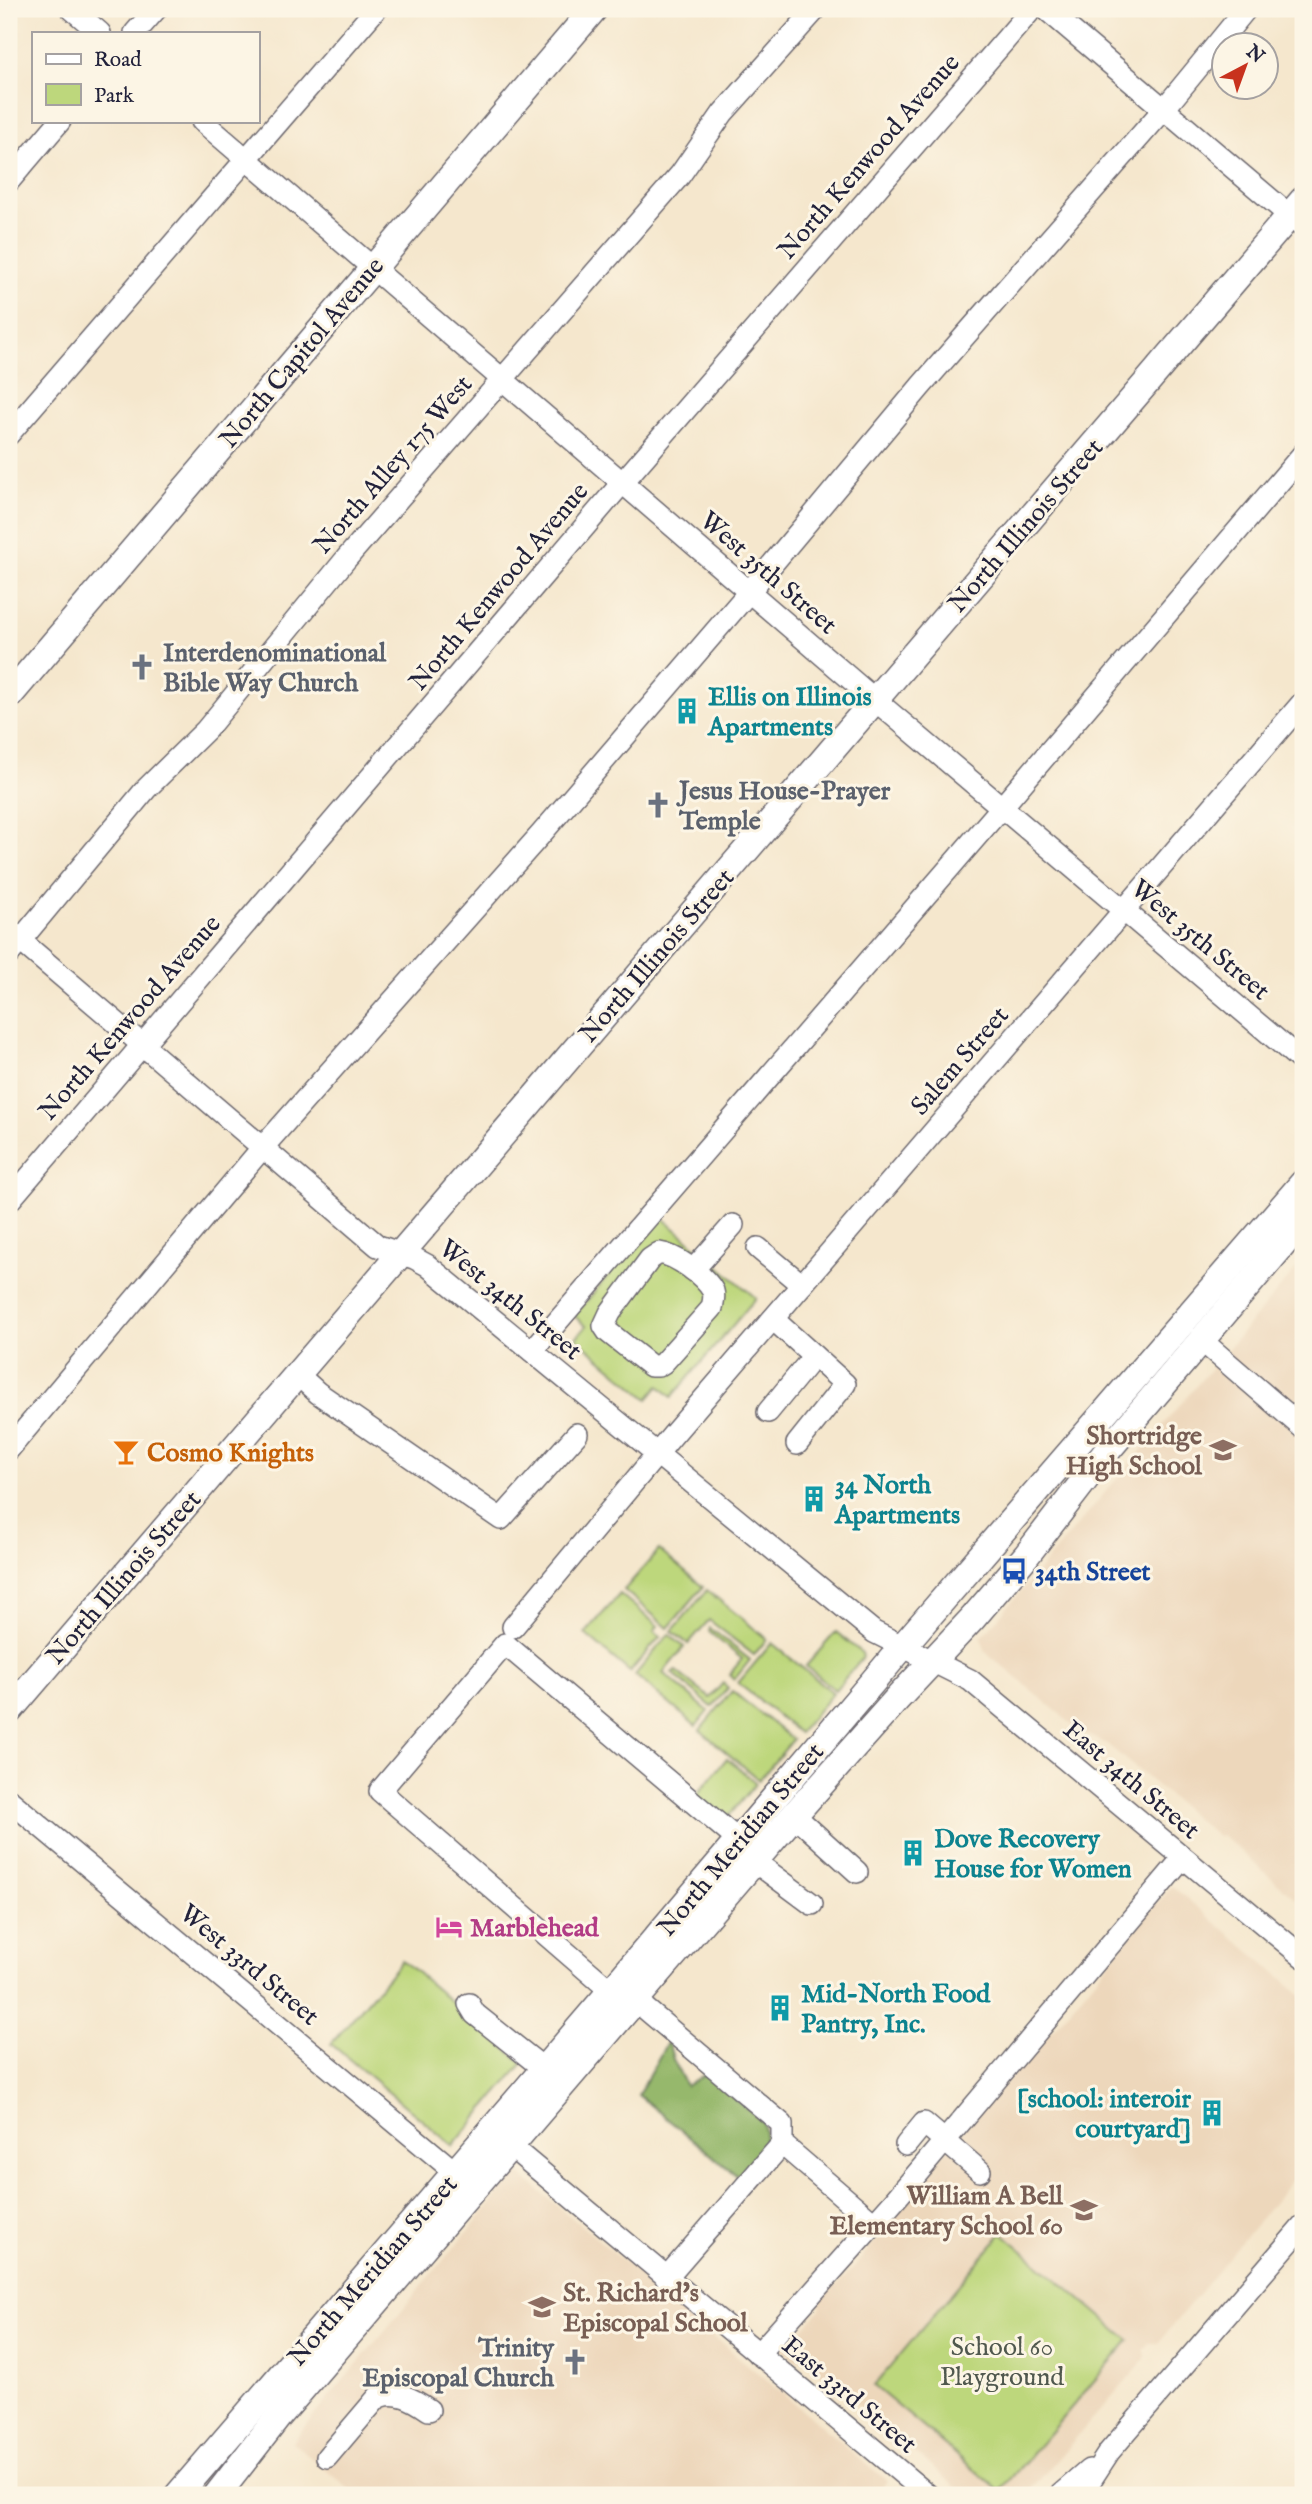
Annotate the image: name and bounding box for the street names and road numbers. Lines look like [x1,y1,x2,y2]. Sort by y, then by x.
street label: North Kenwood Avenue [771,47,968,267]
street label: North Capitol Avenue [213,251,392,455]
street label: North Alley 175 West [306,369,480,561]
street label: North Illinois Street [941,432,1111,620]
street label: North Kenwood Avenue [402,476,596,698]
street label: West 35th Street [693,504,844,642]
street label: North Illinois Street [572,862,742,1050]
street label: West 35th Street [1124,872,1276,1008]
street label: North Kenwood Avenue [32,908,229,1128]
street label: Salem Street [904,1000,1017,1122]
street label: West 34th Street [432,1232,588,1368]
street label: North Illinois Street [39,1484,209,1672]
street label: East 34th Street [1056,1713,1206,1847]
street label: North Meridian Street [651,1736,832,1943]
street label: West 33rd Street [172,1897,326,2033]
street label: North Meridian Street [281,2169,465,2373]
street label: East 33rd Street [775,2329,923,2461]

